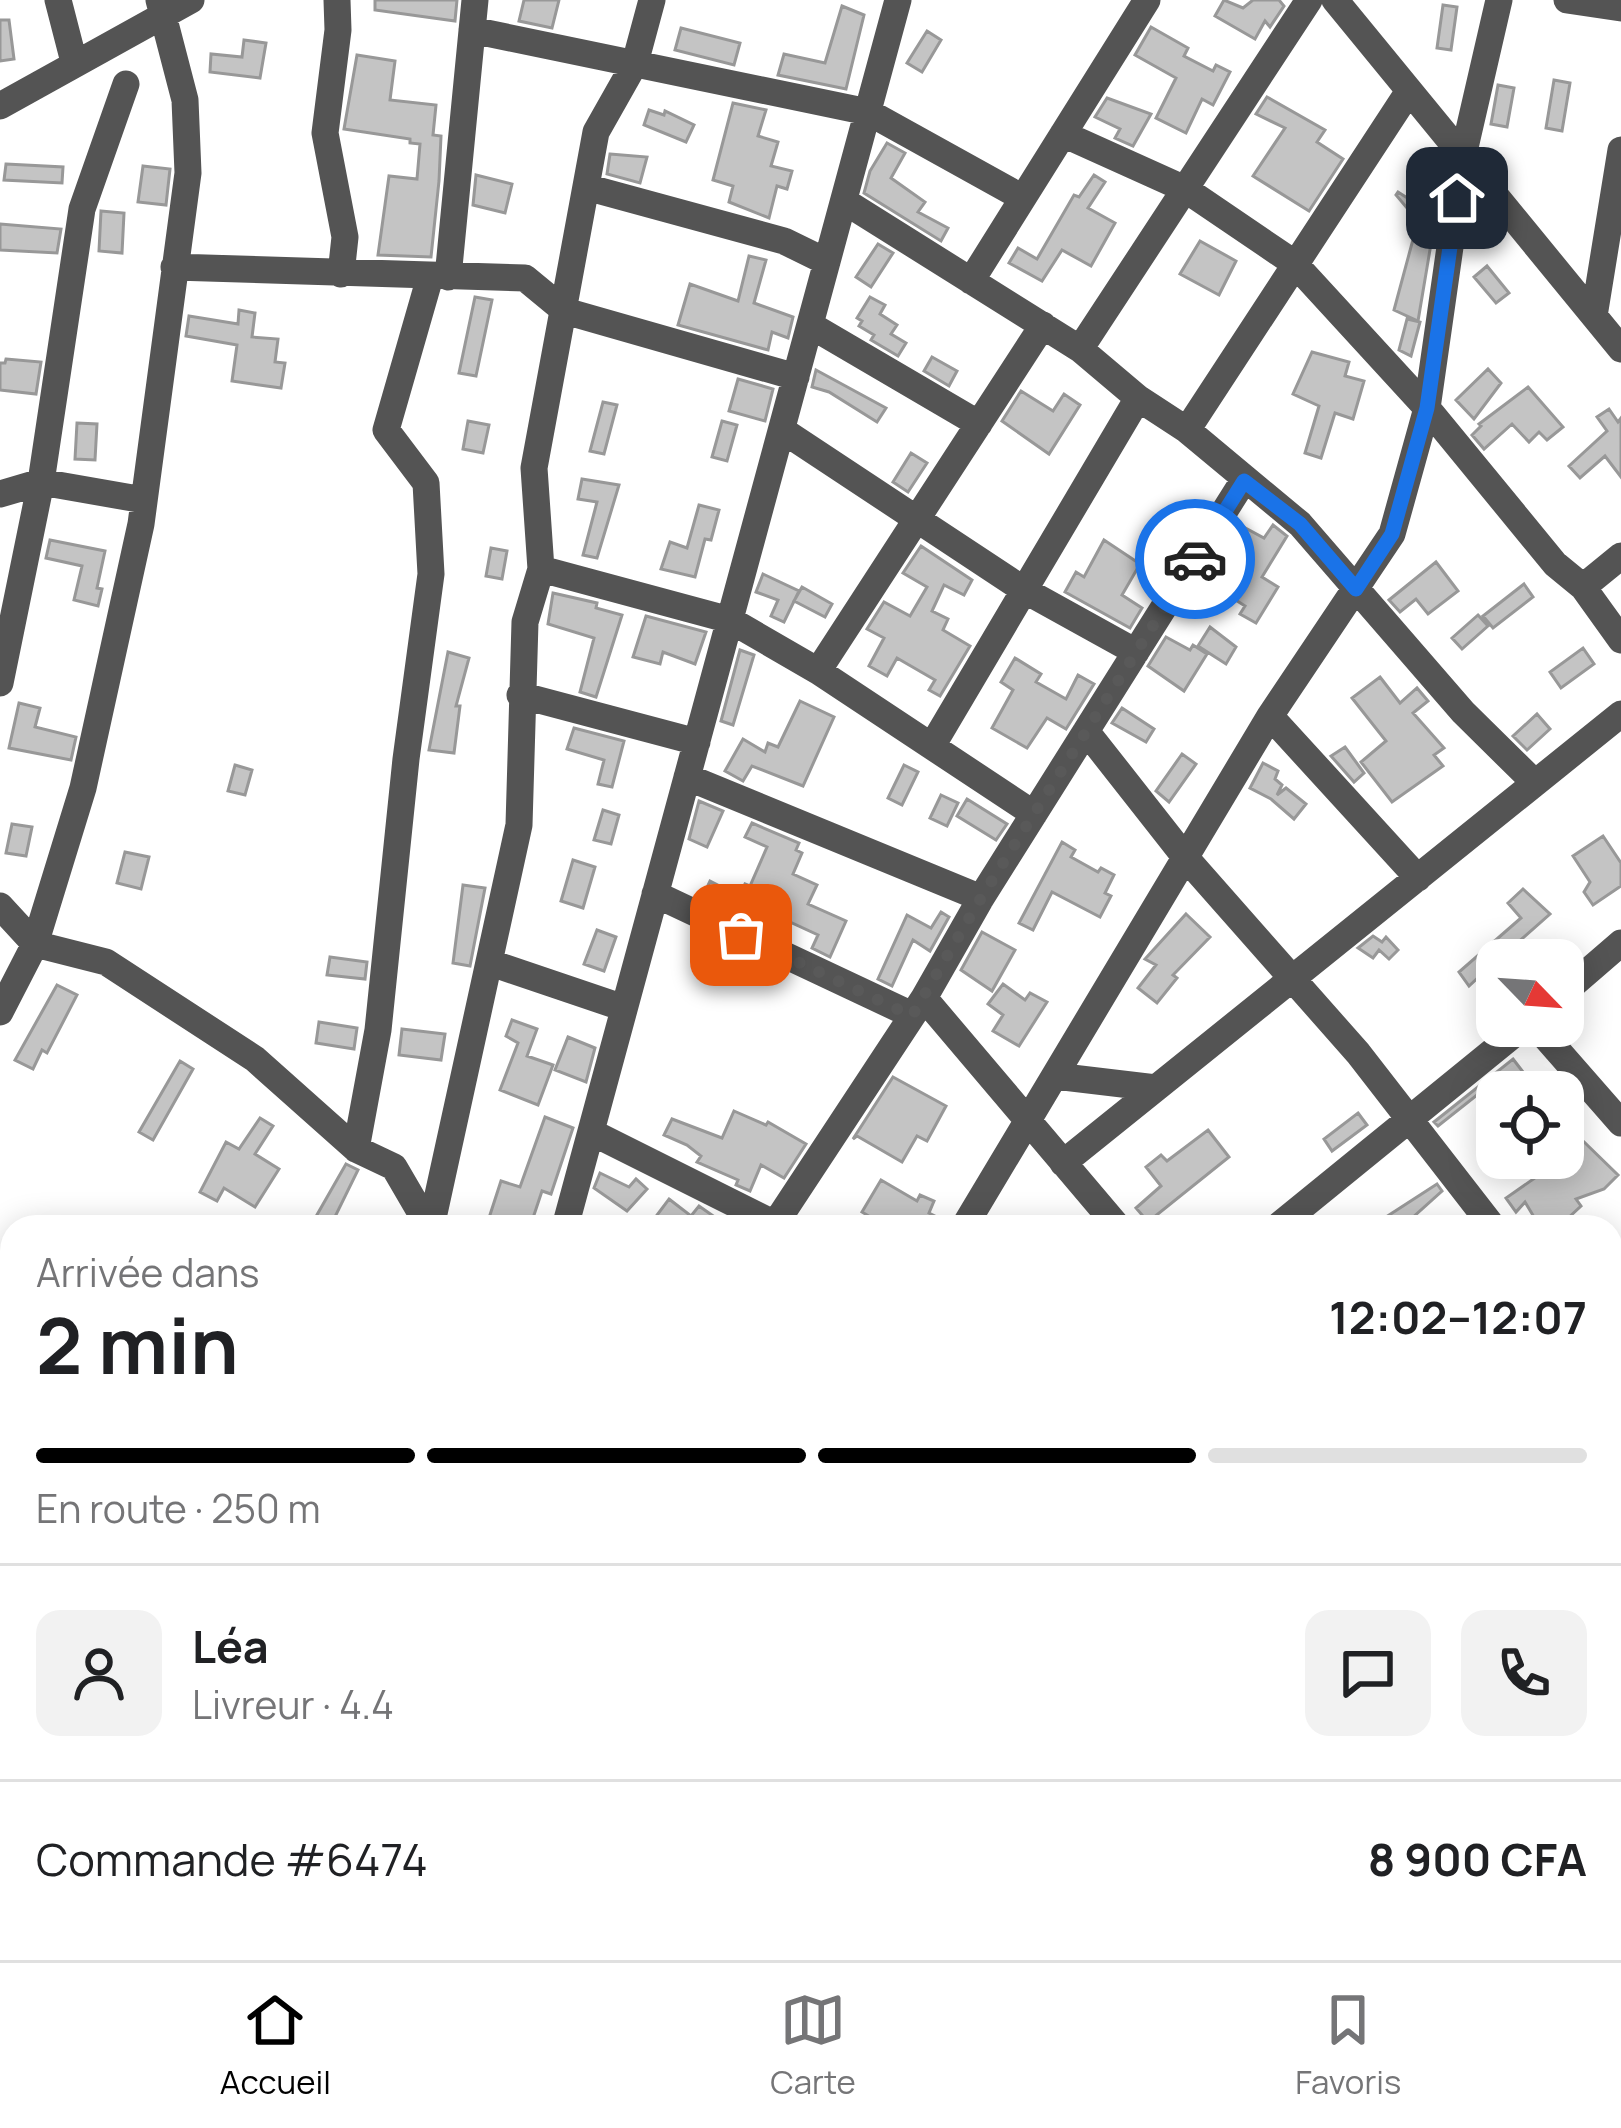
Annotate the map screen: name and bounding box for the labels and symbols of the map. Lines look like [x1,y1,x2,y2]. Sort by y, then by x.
pin [1406,147,1508,249]
courier [1135,499,1255,619]
pin [690,884,792,986]
north arrow [1476,939,1584,1047]

